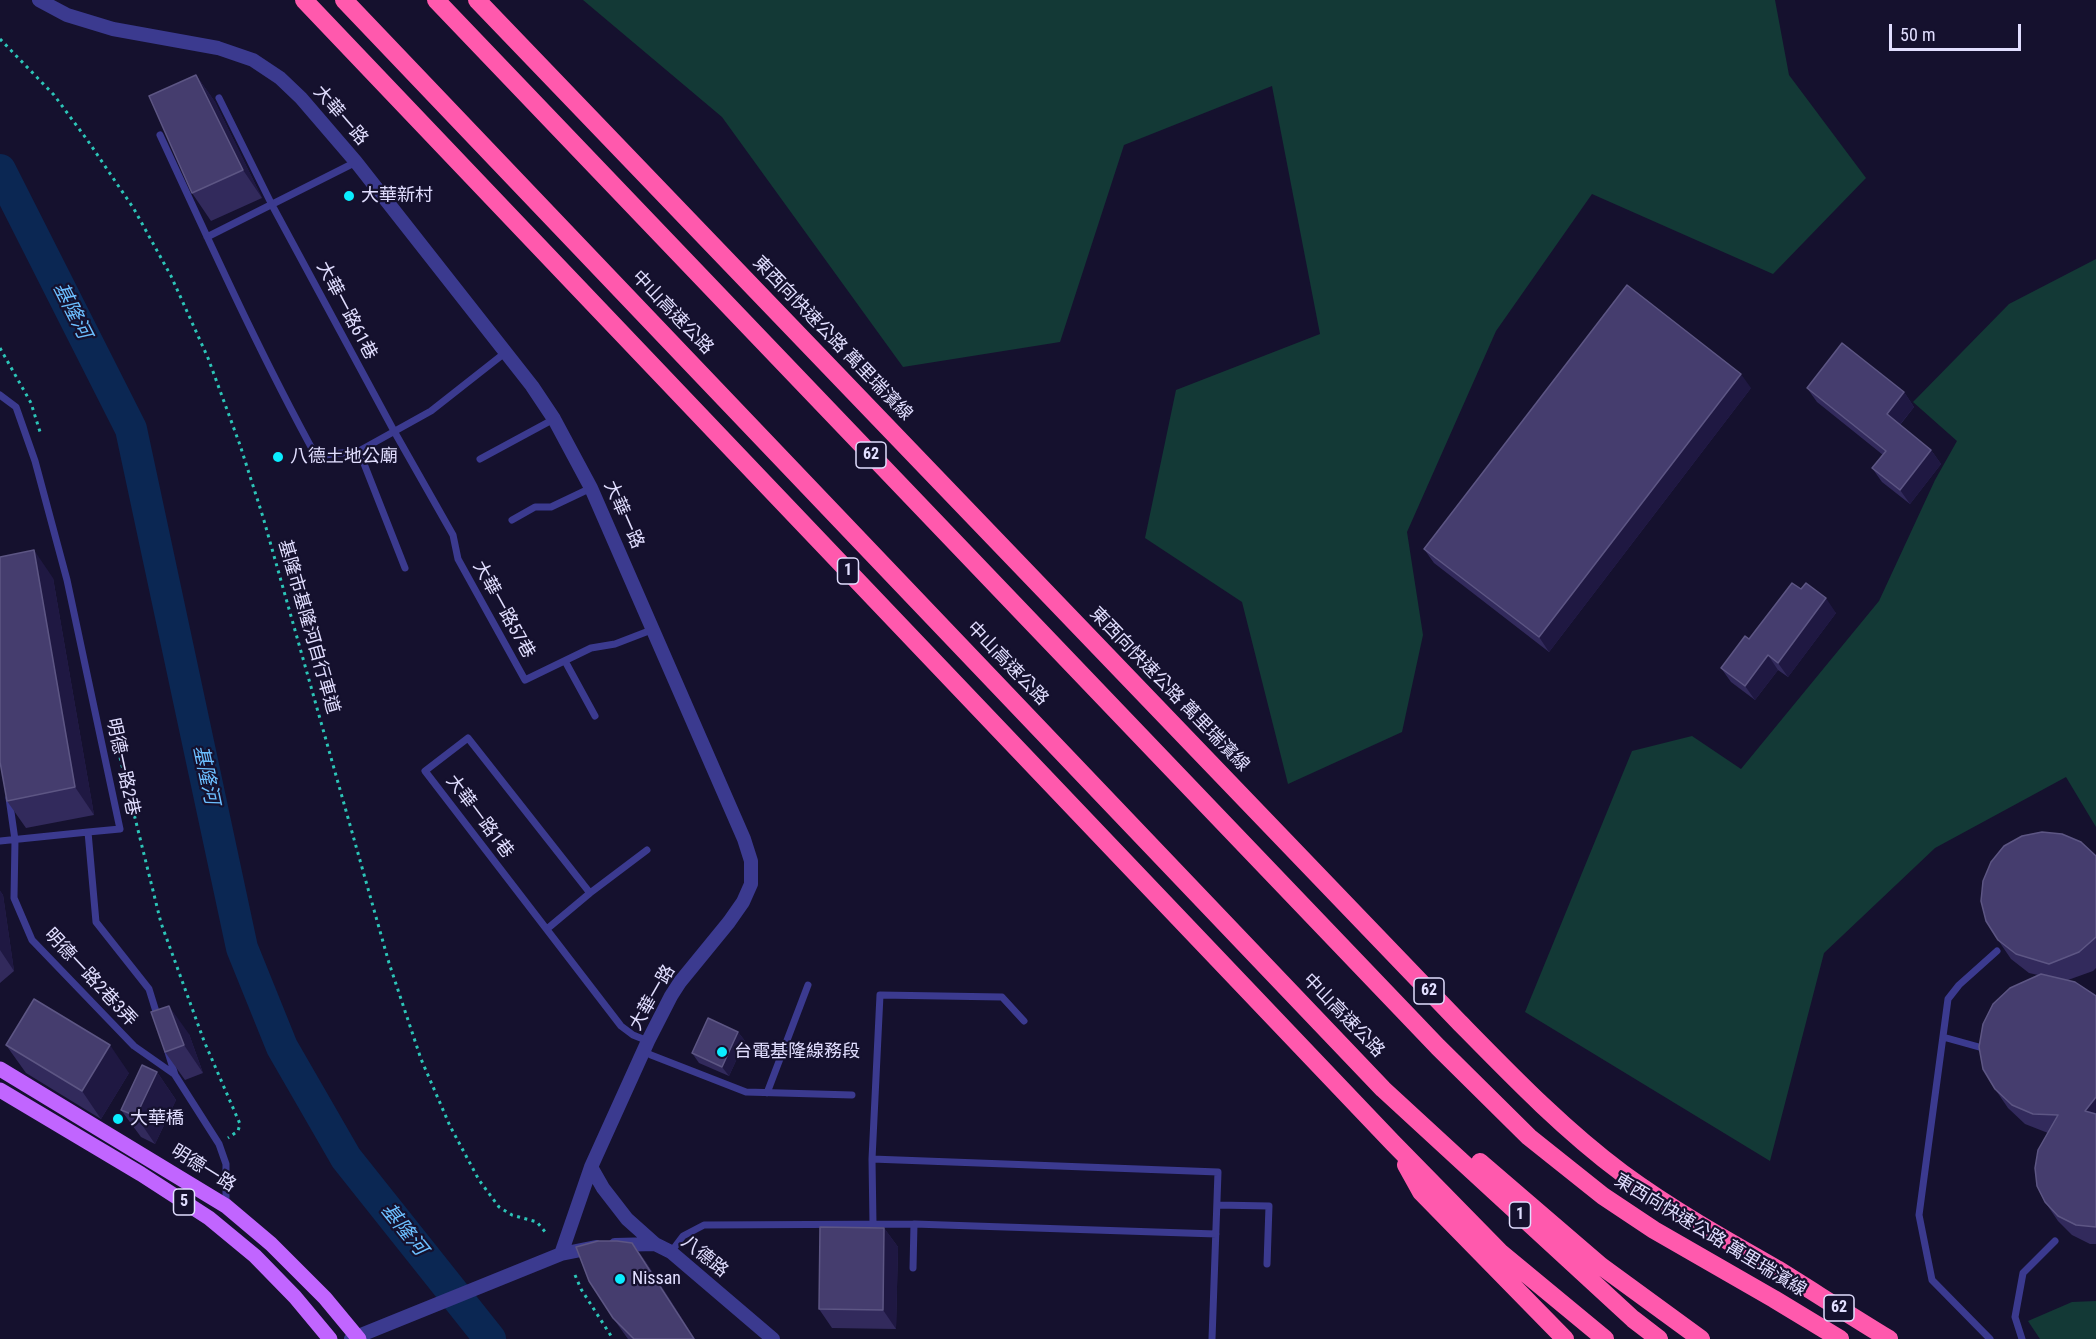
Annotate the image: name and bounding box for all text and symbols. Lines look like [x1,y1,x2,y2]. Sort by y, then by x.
scale bar [1892,12,2024,50]
text: 50 m [1900,24,1935,45]
street label: 大華一路 [308,82,372,150]
place label: 大華新村 [361,185,433,207]
marker: 大華新村 [342,189,356,203]
street label: 東西向快速公路 萬里瑞濱線 [748,252,916,426]
street label: 大華一路61巷 [311,258,381,364]
street label: 中山高速公路 [627,267,717,359]
water label: 基隆河 [47,279,95,343]
road number: 62 [856,442,886,468]
place label: 八德土地公廟 [290,446,398,468]
marker: 八德土地公廟 [271,450,285,464]
street label: 大華一路 [598,478,648,552]
street label: 基隆市基隆河自行車道 [273,538,343,716]
street label: 大華一路57巷 [467,558,539,662]
road number: 1 [838,558,858,584]
street label: 東西向快速公路 萬里瑞濱線 [1085,603,1253,777]
street label: 中山高速公路 [962,618,1052,710]
street label: 明德一路2巷 [101,716,143,818]
water label: 基隆河 [187,743,223,807]
street label: 大華一路1巷 [441,771,517,863]
street label: 明德一路2巷3弄 [39,925,141,1031]
street label: 大華一路 [626,961,680,1035]
street label: 中山高速公路 [1298,970,1388,1062]
road number: 62 [1414,978,1444,1004]
place label: 台電基隆線務段 [734,1041,860,1063]
marker: 台電基隆線務段 [715,1045,729,1059]
place label: 大華橋 [130,1108,184,1130]
marker: 大華橋 [111,1112,125,1126]
street label: 明德一路 [167,1141,239,1197]
street label: 東西向快速公路 萬里瑞濱線 [1610,1170,1810,1302]
road number: 5 [174,1189,195,1215]
water label: 基隆河 [375,1199,431,1261]
road number: 1 [1510,1202,1530,1228]
street label: 八德路 [676,1232,732,1282]
place label: Nissan [632,1268,681,1290]
marker: Nissan [613,1272,627,1286]
road number: 62 [1824,1295,1854,1321]

